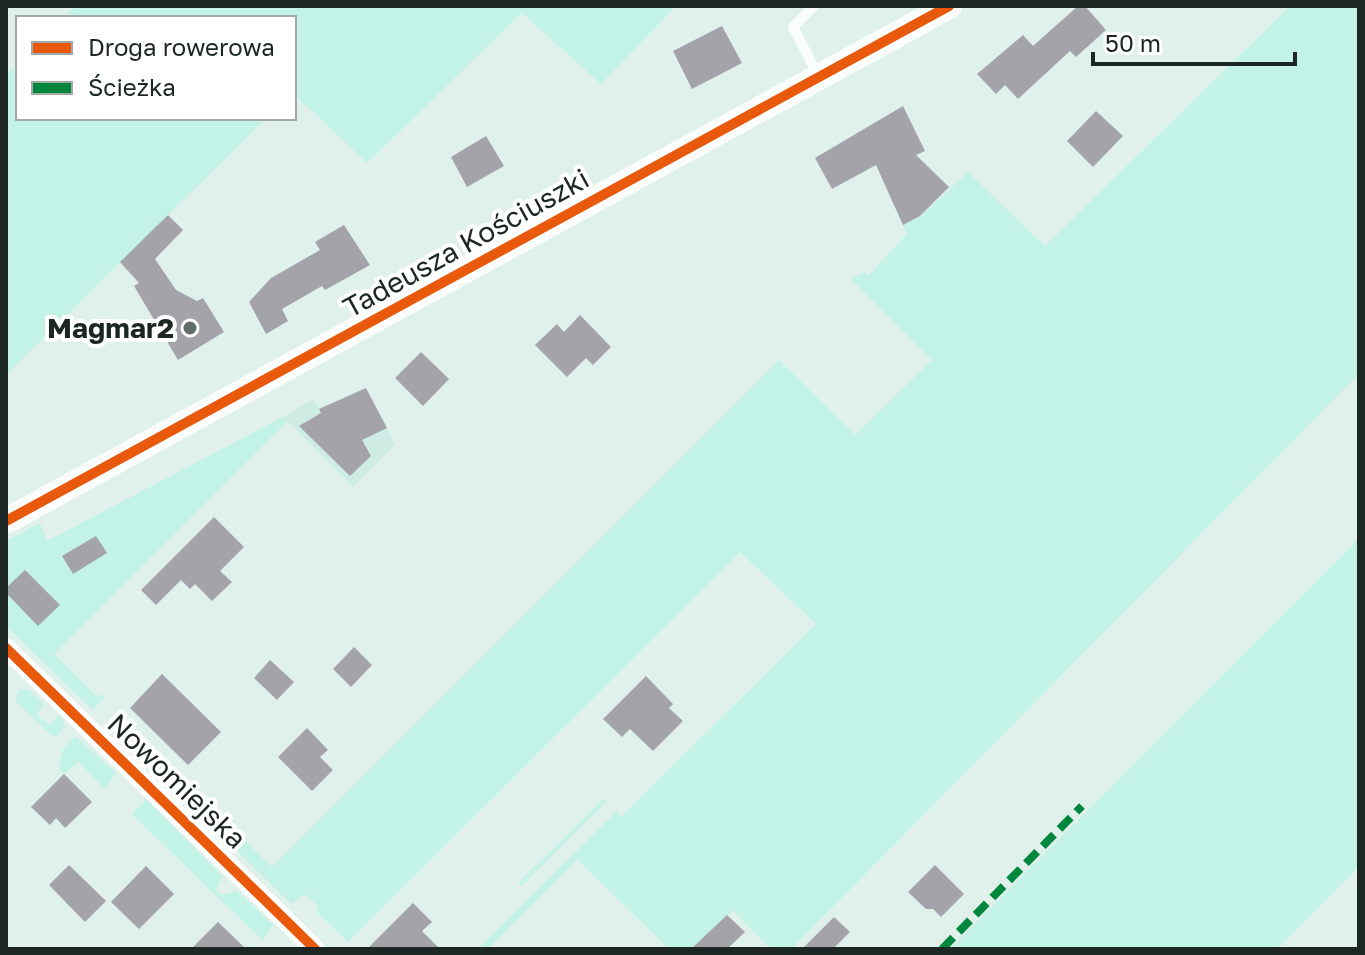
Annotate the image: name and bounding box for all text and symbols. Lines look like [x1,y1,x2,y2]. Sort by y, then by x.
legend [16,16,296,120]
scale bar [1093,16,1295,66]
text: 50 m [1105,28,1161,57]
text: Droga rowerowa [88,32,275,61]
text: Ścieżka [88,72,176,101]
street label: Tadeusza Kościuszki [337,161,594,324]
place label: Magmar2 [47,311,174,344]
marker: Magmar2 [181,319,199,337]
street label: Nowomiejska [101,707,253,855]

